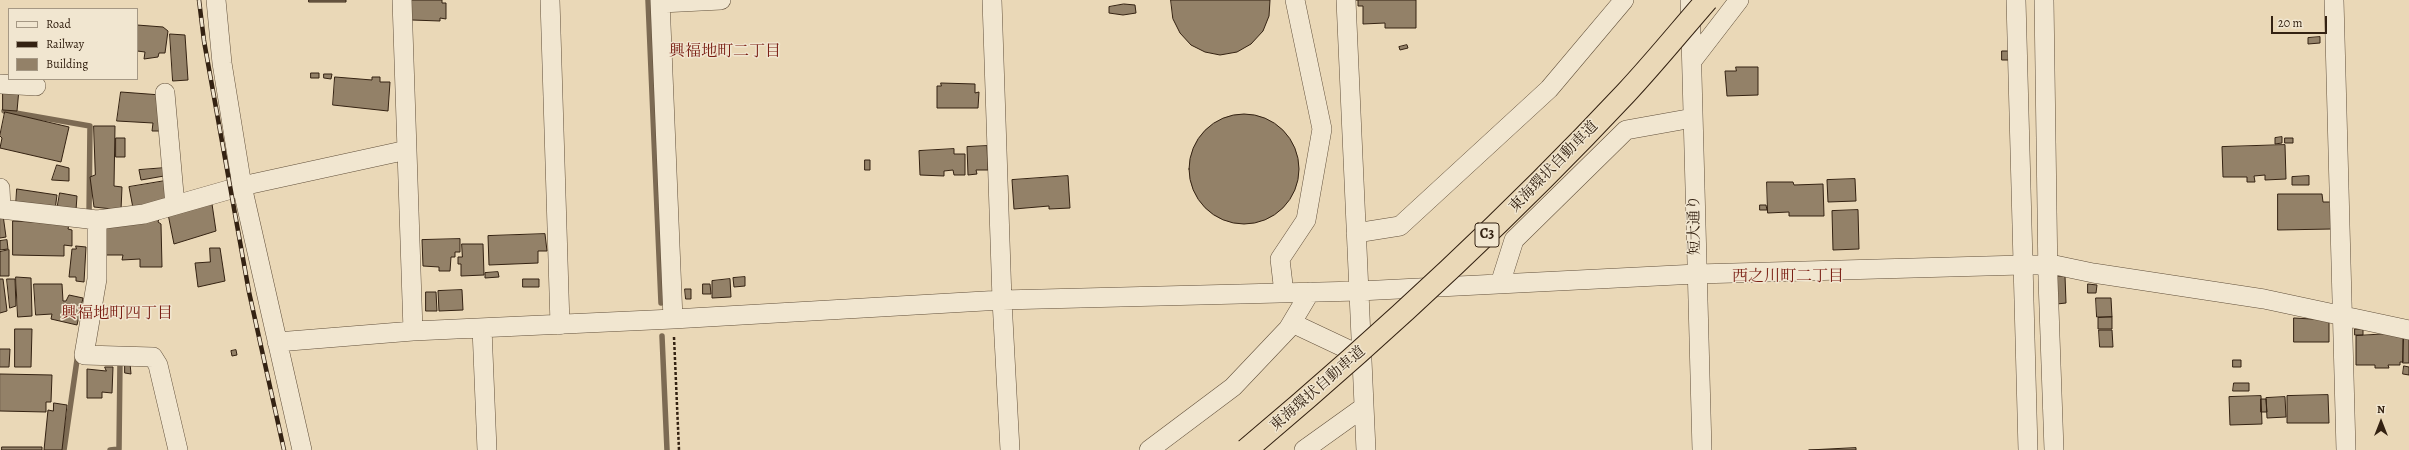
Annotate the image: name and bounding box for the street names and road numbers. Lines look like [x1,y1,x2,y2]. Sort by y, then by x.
street label: 東海環状自動車道 [1506,118,1602,216]
street label: 短大通り [1685,195,1705,255]
road number: C3 [1475,223,1499,247]
street label: 東海環状自動車道 [1267,343,1369,435]

